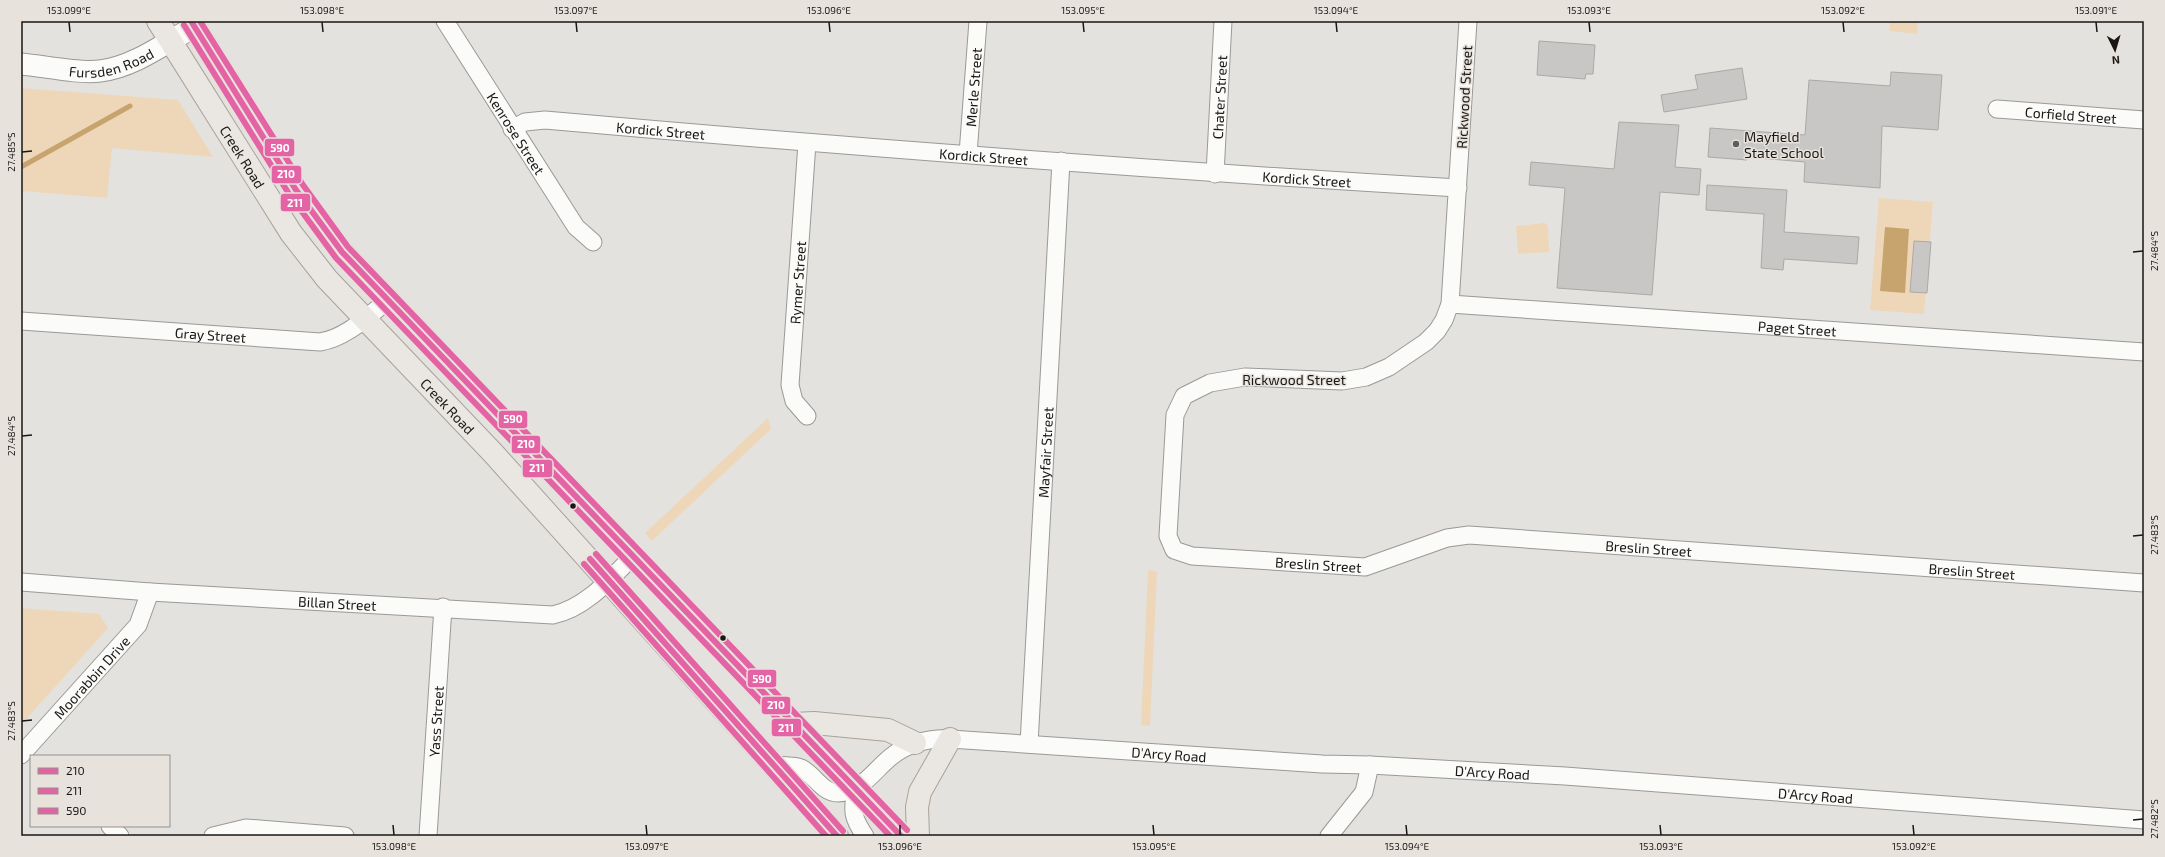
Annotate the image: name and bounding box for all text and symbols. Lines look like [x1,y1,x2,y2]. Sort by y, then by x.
text: 153.099°E [47,4,91,16]
text: 153.098°E [300,4,345,16]
text: 153.097°E [554,4,598,16]
text: 153.096°E [807,4,851,16]
text: 153.095°E [1061,4,1105,16]
text: 153.094°E [1314,4,1359,16]
text: 153.093°E [1567,4,1611,16]
text: 153.092°E [1821,4,1865,16]
text: 153.091°E [2075,4,2117,16]
north arrow [2095,30,2135,70]
street label: Fursden Road [68,44,156,80]
street label: Rickwood Street [1453,45,1475,149]
street label: Merle Street [962,47,984,127]
text: N [2111,54,2120,67]
street label: Chater Street [1208,55,1230,140]
street label: Kenrose Street [484,89,549,177]
street label: Corfield Street [2024,103,2117,126]
street label: Kordick Street [616,118,706,142]
street label: Creek Road [217,122,269,191]
place label: Mayfield State School [1744,128,1825,161]
text: 27.485°S [5,132,17,172]
line badge: 590 [264,138,295,157]
marker: Mayfield State School [1731,139,1741,149]
text: 590 [270,141,290,154]
street label: Kordick Street [939,144,1029,168]
line badge: 210 [271,165,302,184]
text: 210 [277,167,295,180]
street label: Kordick Street [1262,167,1352,190]
line badge: 211 [280,193,311,212]
text: 211 [287,196,303,209]
text: 27.484°S [2148,231,2160,271]
street label: Rymer Street [786,240,809,325]
street label: Paget Street [1757,317,1837,339]
street label: Gray Street [174,323,247,345]
street label: Rickwood Street [1242,371,1346,388]
street label: Creek Road [417,374,479,437]
street label: Mayfair Street [1034,406,1056,498]
line badge: 590 [498,410,528,429]
text: 590 [503,412,523,425]
text: 27.484°S [5,416,17,456]
line badge: 210 [511,435,541,454]
text: 210 [517,437,535,450]
line badge: 211 [522,459,553,478]
text: 211 [529,461,545,474]
unlabelled marker [568,501,578,511]
text: 27.483°S [2148,515,2160,555]
street label: Breslin Street [1605,536,1692,559]
street label: Breslin Street [1275,553,1362,575]
street label: Breslin Street [1928,559,2016,582]
street label: Billan Street [298,592,377,613]
street label: Moorabbin Drive [50,632,133,722]
unlabelled marker [718,633,728,643]
line badge: 590 [747,669,777,688]
text: 590 [752,672,772,685]
street label: Yass Street [425,685,446,757]
line badge: 210 [761,696,791,715]
text: 210 [767,698,785,711]
text: 27.483°S [5,701,17,741]
line badge: 211 [771,718,802,737]
text: 211 [778,721,794,734]
street label: D'Arcy Road [1131,743,1207,765]
legend [30,755,170,827]
street label: D'Arcy Road [1454,761,1530,783]
text: 210 [66,763,85,777]
text: 211 [66,783,82,797]
street label: D'Arcy Road [1777,784,1854,806]
text: 27.482°S [2148,799,2160,839]
text: 590 [66,803,87,817]
text: 153.098°E [372,840,417,852]
text: 153.097°E [625,840,669,852]
text: 153.096°E [878,840,922,852]
text: 153.095°E [1132,840,1176,852]
text: 153.094°E [1385,840,1430,852]
text: 153.093°E [1639,840,1683,852]
text: 153.092°E [1892,840,1936,852]

